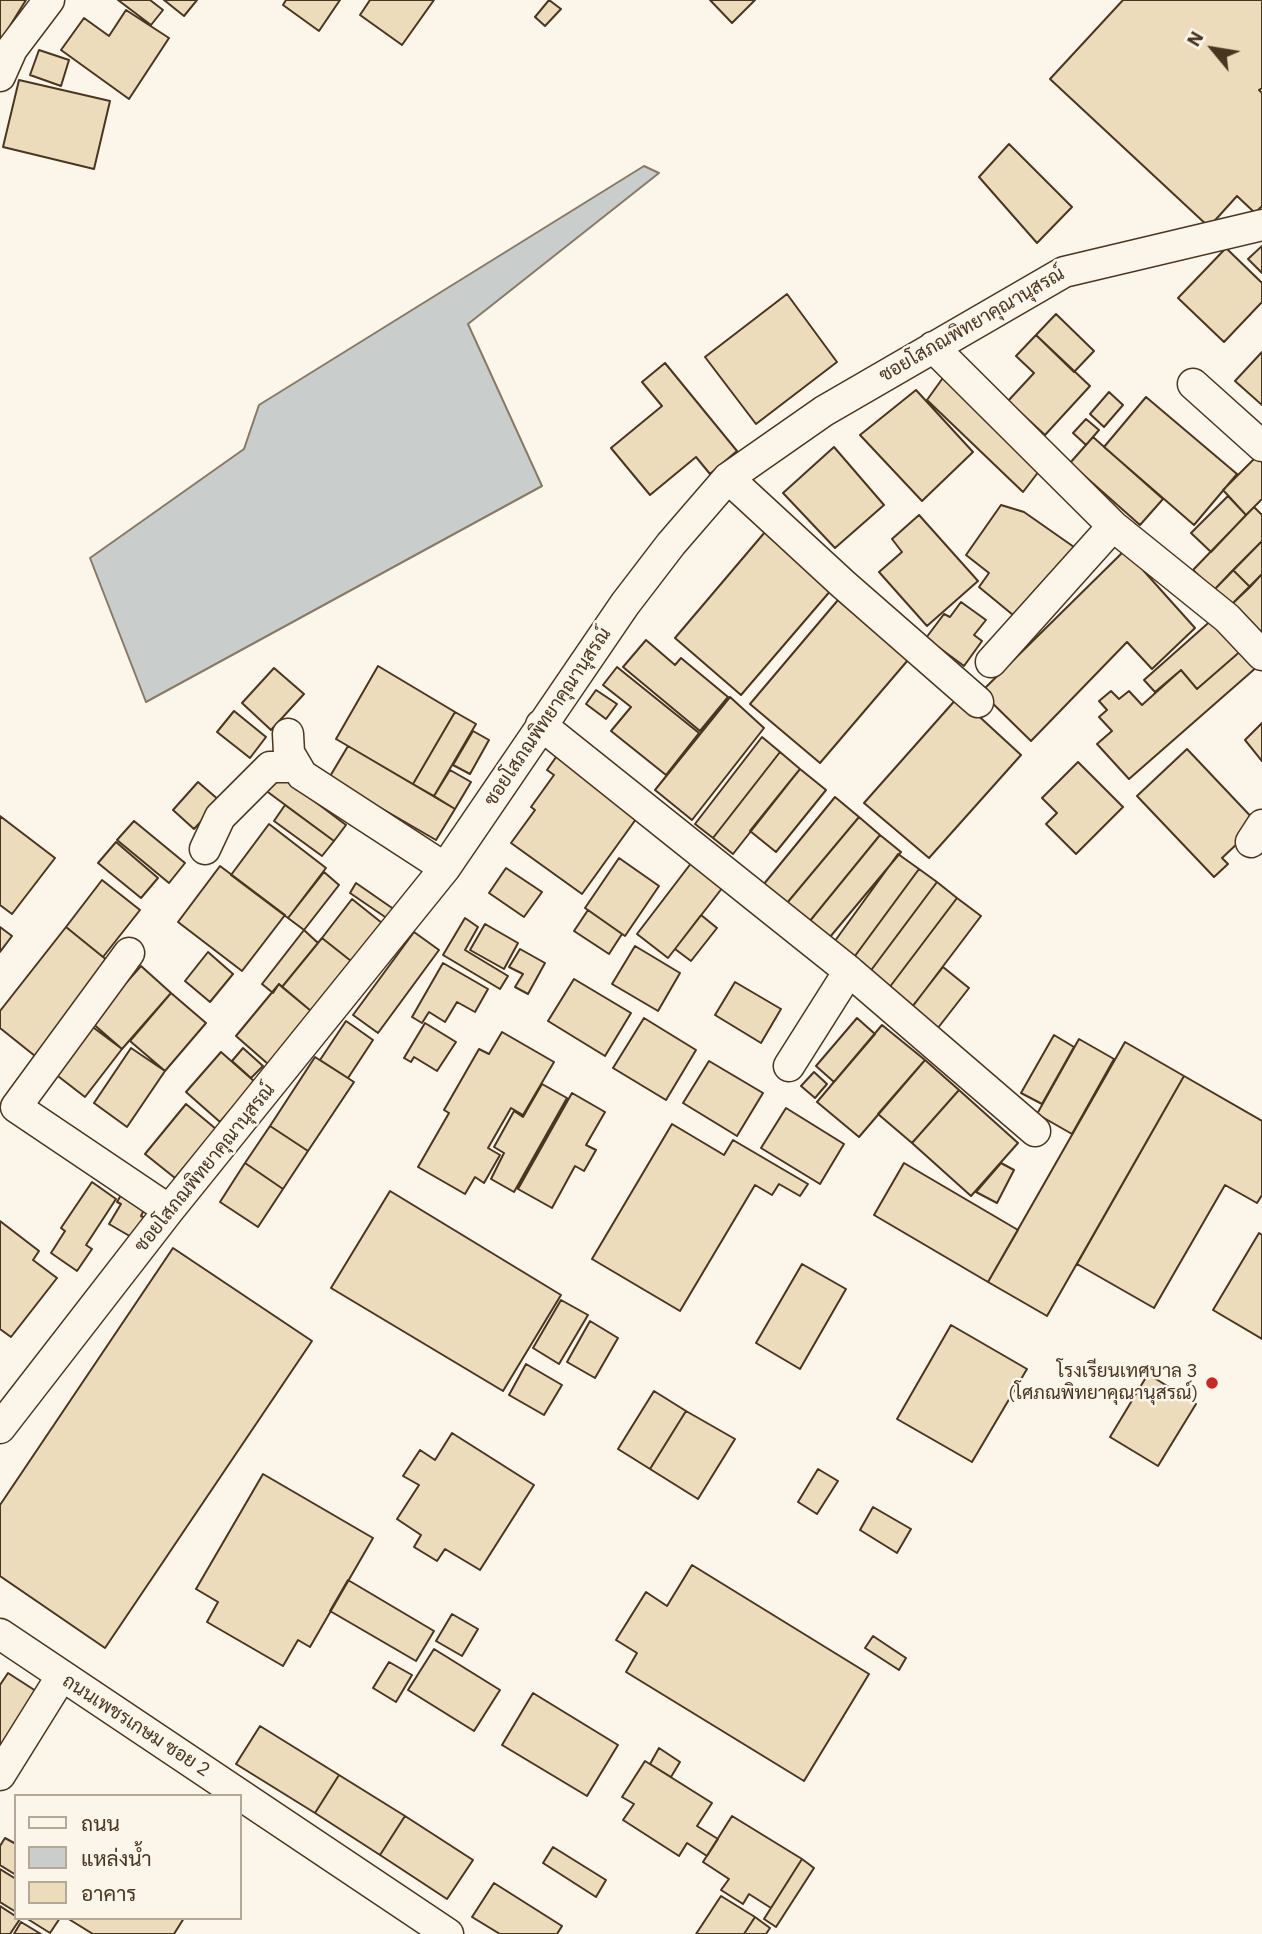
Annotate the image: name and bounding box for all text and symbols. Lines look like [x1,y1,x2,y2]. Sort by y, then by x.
north arrow [1178,14,1248,84]
text: N [1181,27,1209,50]
street label: ซอยโสภณพิทยาคุณานุสรณ์ [875,263,1069,387]
street label: ซอยโสภณพิทยาคุณานุสรณ์ [480,623,616,811]
street label: ซอยโสภณพิทยาคุณานุสรณ์ [130,1079,280,1257]
place label: โรงเรียนเทศบาล 3 (โศภณพิทยาคุณานุสรณ์) [1008,1361,1198,1405]
marker: โรงเรียนเทศบาล 3 (โศภณพิทยาคุณานุสรณ์) [1204,1375,1220,1391]
street label: ถนนเพชรเกษม ซอย 2 [58,1670,214,1782]
legend [14,1794,242,1920]
text: ถนน [81,1809,120,1837]
text: แหล่งน้ำ [81,1844,152,1872]
text: อาคาร [81,1879,137,1907]

